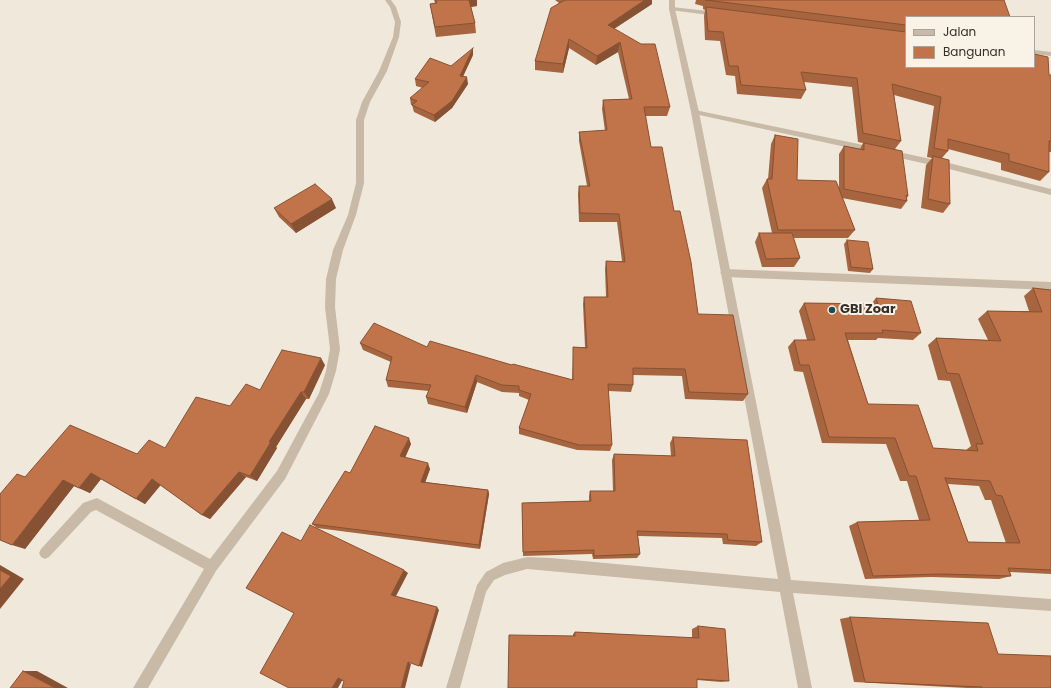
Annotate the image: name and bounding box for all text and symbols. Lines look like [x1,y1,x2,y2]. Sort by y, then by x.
legend [905,16,1035,68]
text: Jalan [943,23,976,40]
text: Bangunan [943,43,1005,60]
place label: GBI Zoar [840,302,895,318]
marker: GBI Zoar [827,305,837,315]

